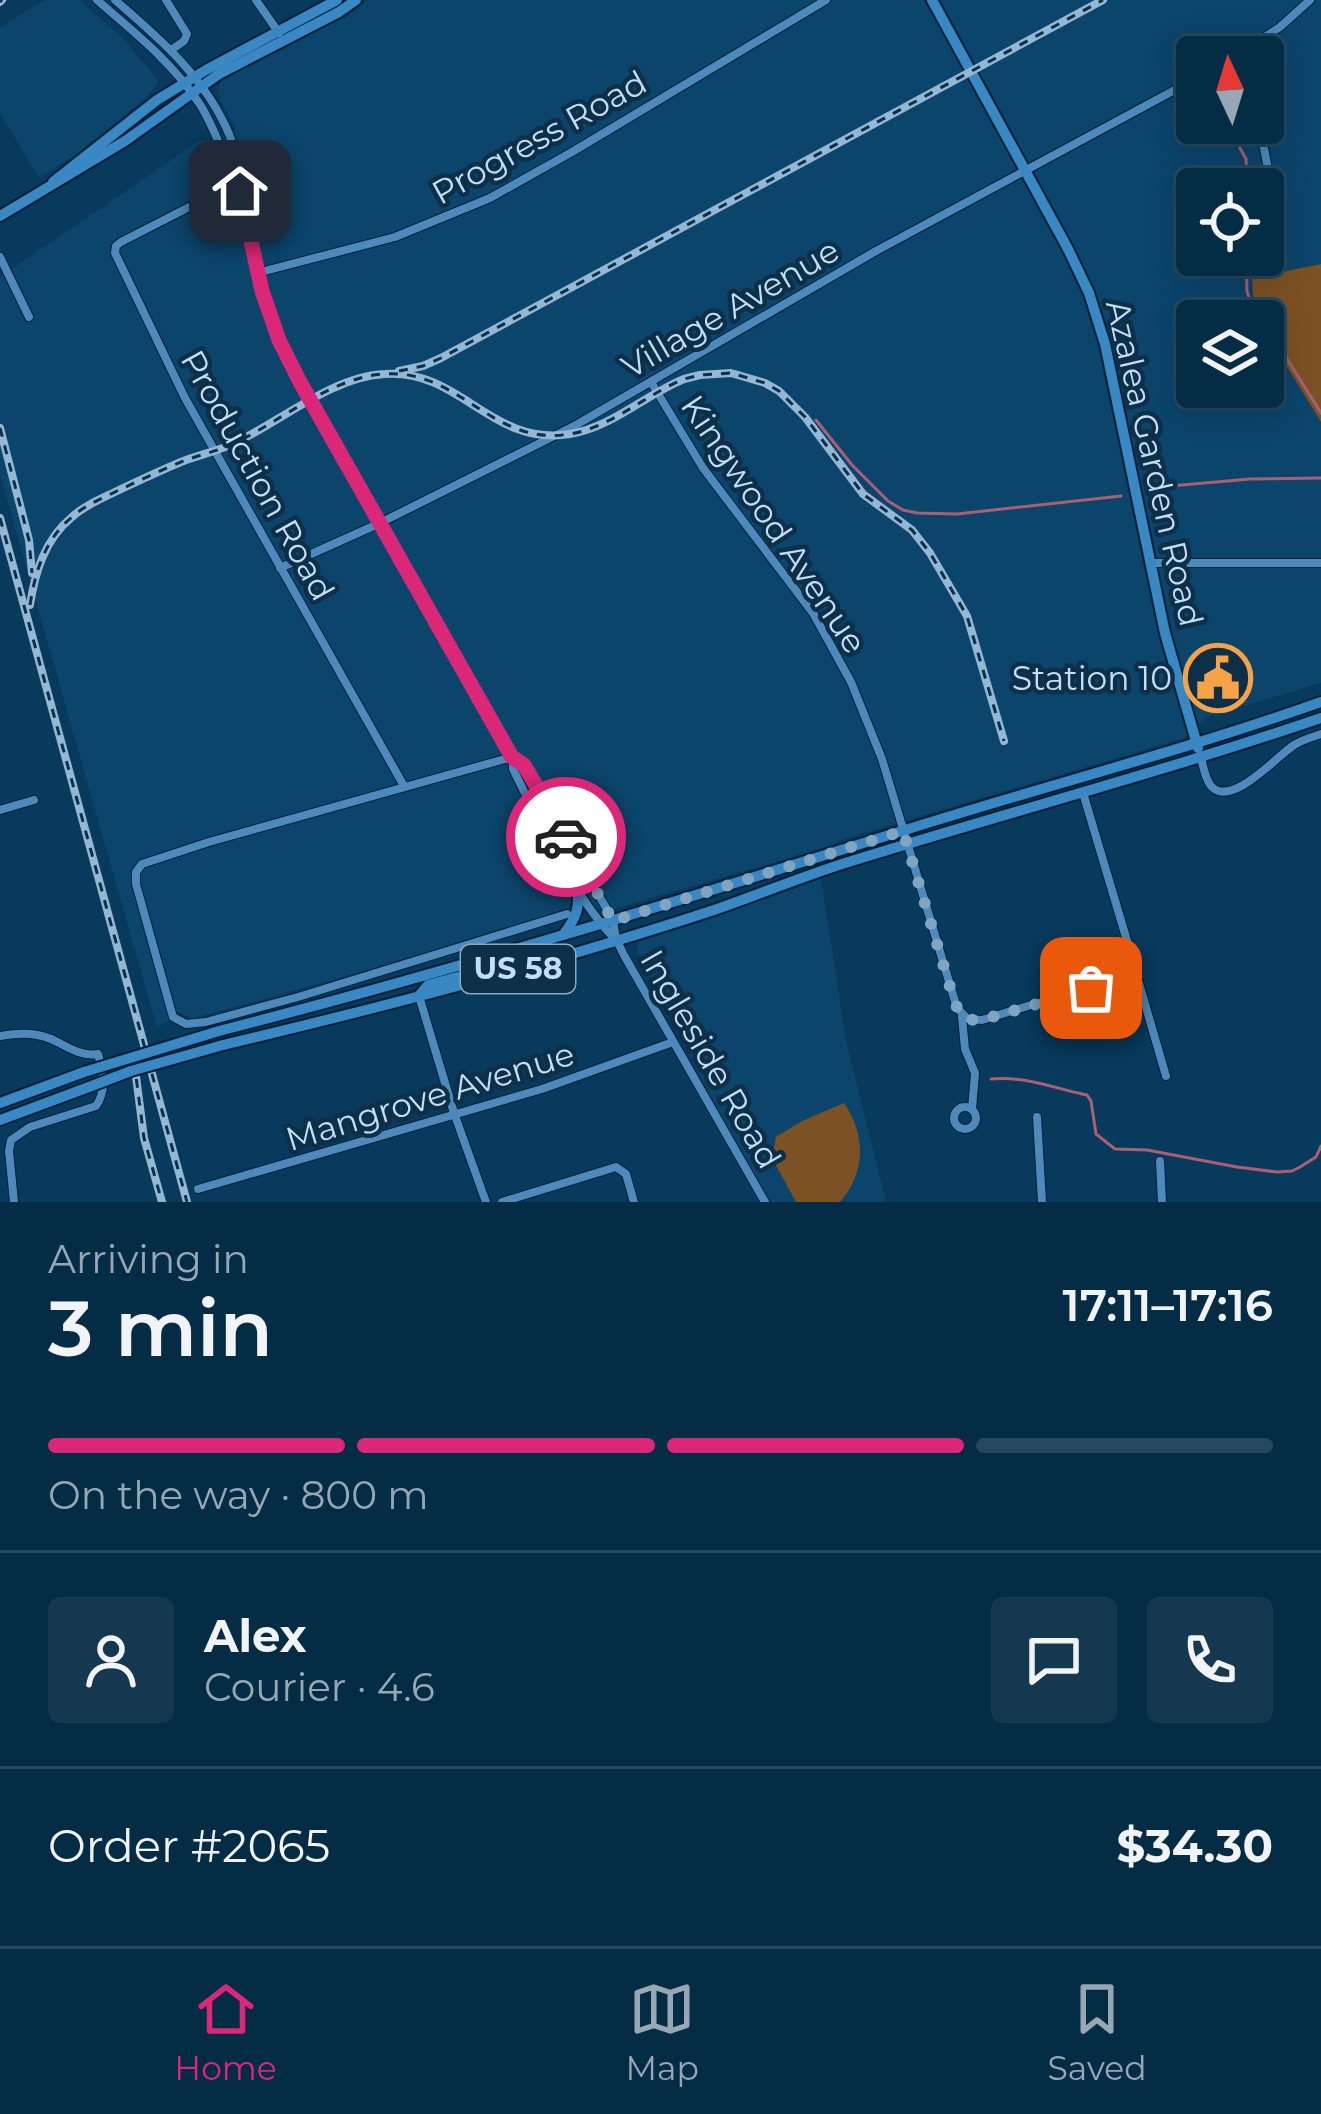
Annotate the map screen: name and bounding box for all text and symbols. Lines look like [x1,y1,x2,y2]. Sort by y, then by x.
north arrow [1176,36,1284,144]
map controls [1176,36,1284,408]
street label: Progress Road [425,62,653,212]
pin [189,140,291,242]
icon: home [207,158,273,224]
button: locate [1176,168,1284,276]
street label: Village Avenue [614,230,846,386]
street label: Azalea Garden Road [1098,296,1212,630]
button: layers [1176,300,1284,408]
street label: Production Road [173,343,343,607]
street label: Kingwood Avenue [673,387,875,661]
public building icon: Station 10 [1183,643,1253,713]
place label: Station 10 [1012,658,1172,698]
courier [506,777,626,897]
icon: car [533,804,599,870]
pin [1040,937,1142,1039]
street label: Ingleside Road [632,943,790,1175]
road number: US 58 [461,945,575,993]
icon: bag [1058,955,1124,1021]
street label: Mangrove Avenue [281,1033,579,1159]
text: Arriving in [48,1235,249,1283]
text: 17:11–17:16 [1063,1277,1273,1332]
text: 3 min [48,1280,273,1376]
text: On the way · 800 m [48,1471,429,1519]
button: person [48,1597,174,1723]
button: chat [991,1597,1117,1723]
button: phone [1147,1597,1273,1723]
text: Alex [204,1608,307,1663]
text: Courier · 4.6 [204,1663,435,1711]
text: Order #2065 [48,1818,330,1873]
text: $34.30 [1116,1818,1273,1873]
tab: Home [174,1976,277,2088]
tab: Map [625,1976,699,2088]
tab: Saved [1048,1976,1147,2088]

